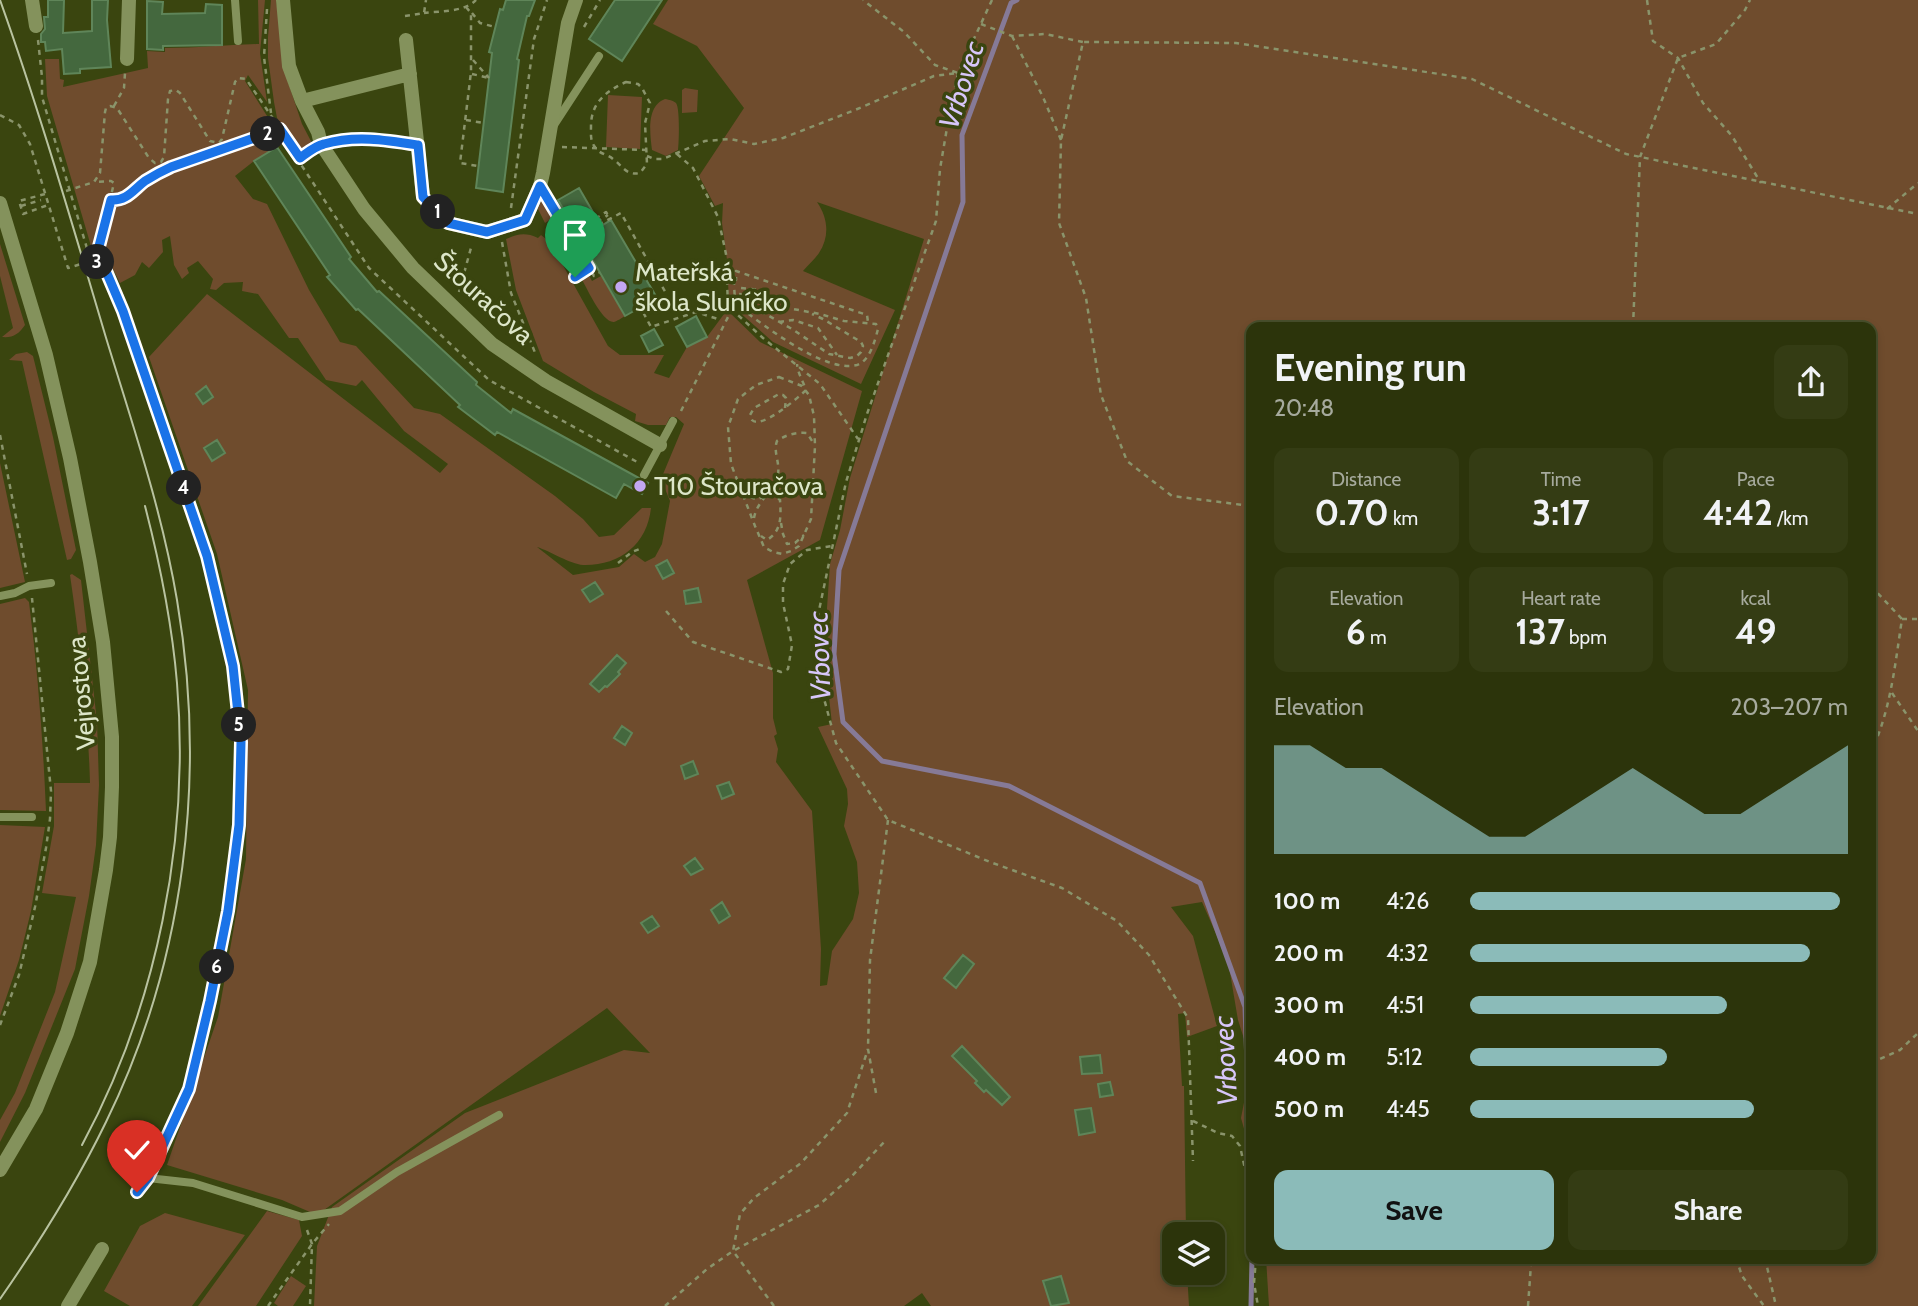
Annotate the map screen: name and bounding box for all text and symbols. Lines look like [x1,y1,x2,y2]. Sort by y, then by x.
water label: Vrbovec [931,37,991,133]
pin: 2 [250,116,286,152]
text: 2 [262,122,273,145]
pin: 1 [420,194,456,230]
text: 1 [434,200,441,223]
pin [545,205,605,277]
icon: arrive [556,216,594,254]
pin: 3 [80,244,114,280]
street label: Štouračova [428,245,541,351]
text: 3 [91,250,102,273]
place label: Mateřská škola Sluníčko [635,256,788,318]
marker: Mateřská škola Sluníčko [613,279,629,295]
text: Evening run [1274,344,1467,391]
button: share [1774,345,1848,419]
text: 20:48 [1274,394,1334,422]
text: Distance [1331,468,1401,491]
text: Time [1541,468,1581,491]
text: Pace [1737,468,1775,491]
pin: 4 [166,470,202,505]
place label: T10 Štouračova [654,470,824,502]
text: 4 [178,476,189,499]
marker: T10 Štouračova [632,478,648,494]
text: 0.70 [1314,491,1389,534]
text: 3:17 [1532,491,1590,534]
text: 4:42 [1703,491,1773,534]
text: km [1389,507,1418,530]
text: /km [1773,507,1808,530]
text: Elevation [1329,587,1403,610]
text: Heart rate [1521,587,1601,610]
text: kcal [1741,587,1771,610]
water label: Vrbovec [800,610,838,701]
text: 6 [1346,610,1366,653]
text: 137 [1515,610,1565,653]
text: 49 [1735,610,1776,653]
text: m [1366,626,1387,649]
text: bpm [1565,626,1607,649]
street label: Vejrostova [60,634,102,751]
text: Elevation [1274,693,1364,721]
text: 203–207 m [1731,693,1848,721]
pin: 5 [222,708,256,742]
text: 5 [233,713,244,736]
text: 100 m [1274,887,1340,915]
text: 4:26 [1386,887,1429,915]
text: 200 m [1274,939,1344,967]
text: 4:32 [1386,939,1429,967]
pin: 6 [200,950,234,984]
text: 6 [211,955,222,978]
text: 300 m [1274,991,1344,1019]
text: 4:51 [1386,991,1424,1019]
water label: Vrbovec [1206,1015,1244,1107]
text: 400 m [1274,1043,1346,1071]
text: 5:12 [1386,1043,1423,1071]
text: 500 m [1274,1095,1344,1123]
text: 4:45 [1386,1095,1430,1123]
pin [107,1120,167,1192]
icon: check [118,1131,156,1169]
button: Save [1274,1170,1554,1250]
button: Share [1568,1170,1848,1250]
map controls [1162,1222,1225,1285]
button: layers [1162,1222,1225,1285]

